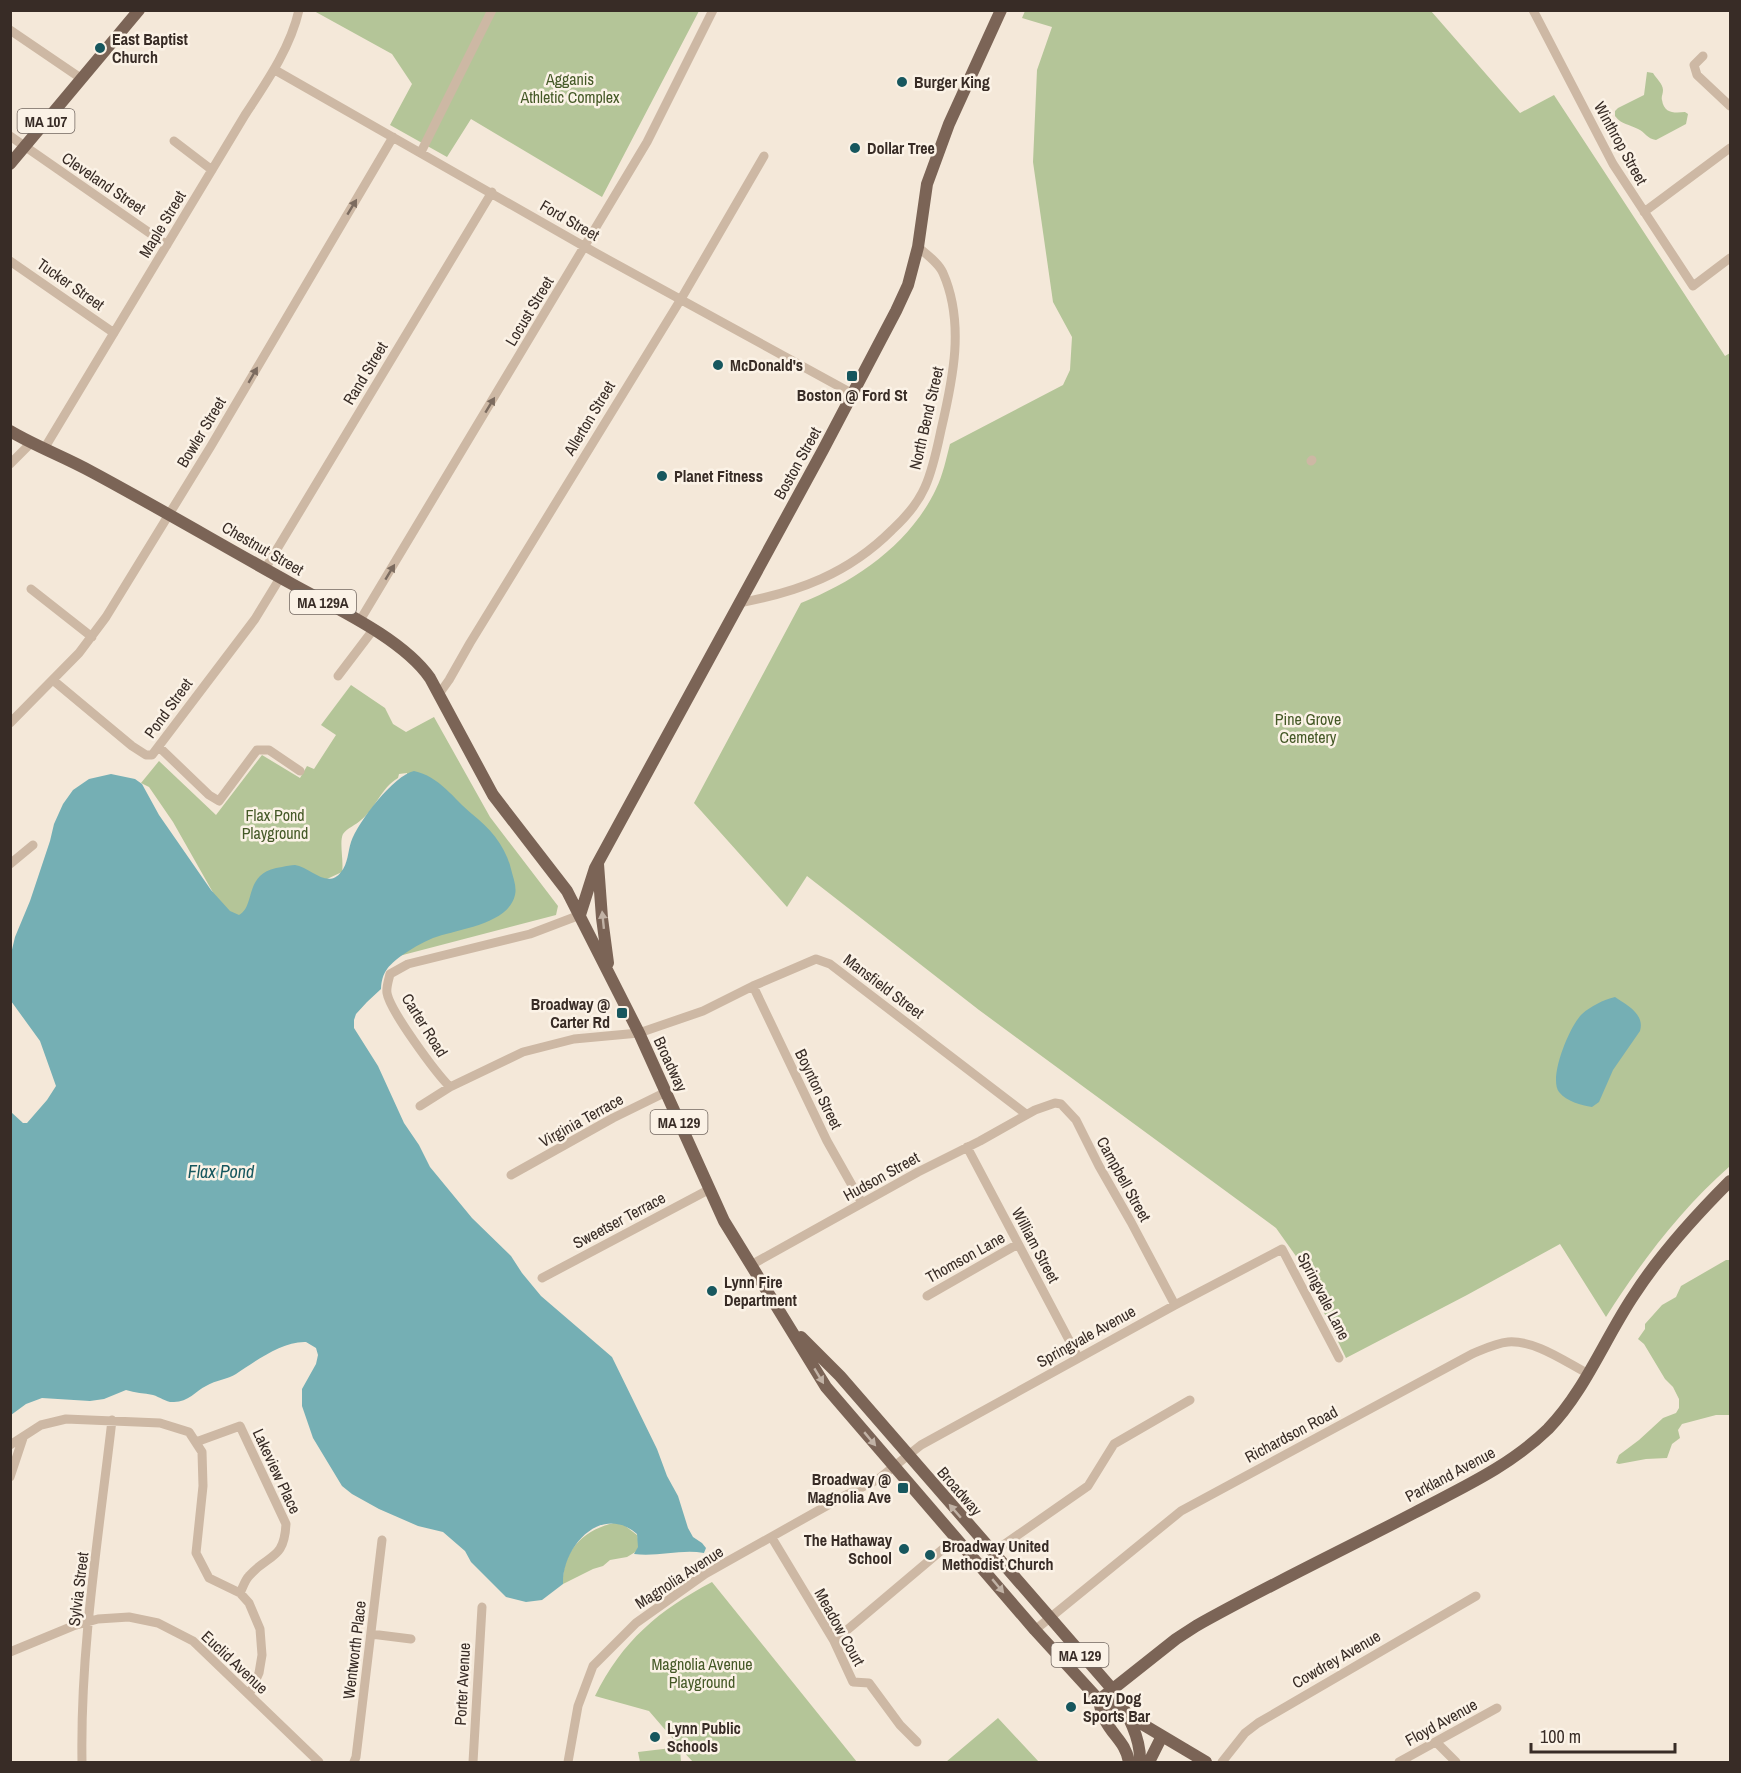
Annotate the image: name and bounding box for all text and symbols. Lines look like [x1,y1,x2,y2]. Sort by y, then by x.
place label: East Baptist Church [112,28,188,68]
marker: East Baptist Church [93,41,107,55]
park label: Agganis Athletic Complex [519,68,620,108]
place label: Burger King [914,71,990,93]
marker: Burger King [895,75,909,89]
street label: Winthrop Street [1589,97,1653,189]
road number: MA 107 [18,109,74,133]
place label: Dollar Tree [867,137,935,159]
marker: Dollar Tree [848,141,862,155]
street label: Cleveland Street [58,147,151,219]
street label: Maple Street [133,186,191,262]
street label: Ford Street [536,194,604,246]
one-way arrow [346,199,357,215]
street label: Tucker Street [33,253,109,315]
street label: Locust Street [500,272,559,350]
street label: Rand Street [338,337,393,409]
place label: McDonald's [730,354,803,376]
marker: McDonald's [711,358,725,372]
street label: North Bend Street [903,364,949,472]
one-way arrow [247,367,258,383]
marker: Boston @ Ford St [845,369,859,383]
street label: Allerton Street [558,376,620,460]
place label: Boston @ Ford St [797,384,908,406]
street label: Bowler Street [171,392,231,471]
one-way arrow [485,396,495,413]
street label: Boston Street [768,423,826,503]
place label: Planet Fitness [674,465,763,487]
marker: Planet Fitness [655,469,669,483]
street label: Chestnut Street [218,516,308,580]
one-way arrow [384,564,395,580]
road number: MA 129A [290,590,356,614]
street label: Pond Street [139,673,197,742]
park label: Pine Grove Cemetery [1275,708,1341,748]
park label: Flax Pond Playground [242,804,308,844]
one-way arrow [598,910,607,929]
street label: Mansfield Street [839,948,929,1024]
street label: Carter Road [397,989,453,1061]
place label: Broadway @ Carter Rd [531,993,610,1033]
marker: Broadway @ Carter Rd [615,1006,629,1020]
street label: Broadway [649,1033,693,1095]
street label: Boynton Street [790,1045,848,1133]
street label: Virginia Terrace [535,1088,627,1152]
road number: MA 129 [650,1110,708,1134]
street label: Campbell Street [1092,1133,1157,1226]
street label: Hudson Street [839,1146,923,1206]
water label: Flax Pond [188,1159,255,1184]
street label: Sweetser Terrace [569,1186,669,1254]
street label: William Street [1007,1203,1065,1287]
street label: Thomson Lane [921,1226,1009,1288]
street label: Springvale Lane [1293,1248,1355,1344]
place label: Lynn Fire Department [724,1271,798,1311]
marker: Lynn Fire Department [705,1284,719,1298]
street label: Springvale Avenue [1033,1300,1139,1372]
one-way arrow [814,1368,824,1385]
street label: Richardson Road [1241,1400,1341,1468]
street label: Lakeview Place [248,1425,306,1517]
one-way arrow [863,1431,876,1446]
street label: Parkland Avenue [1401,1441,1499,1507]
street label: Broadway [933,1462,988,1521]
place label: Broadway @ Magnolia Ave [807,1468,891,1508]
marker: Broadway @ Magnolia Ave [896,1481,910,1495]
one-way arrow [949,1504,962,1519]
place label: The Hathaway School [804,1529,893,1569]
place label: Broadway United Methodist Church [942,1535,1054,1575]
street label: Magnolia Avenue [631,1540,727,1614]
marker: The Hathaway School [897,1542,911,1556]
marker: Broadway United Methodist Church [923,1548,937,1562]
street label: Sylvia Street [63,1550,93,1627]
one-way arrow [991,1578,1004,1594]
street label: Meadow Court [810,1584,870,1670]
street label: Wentworth Place [337,1600,371,1700]
street label: Euclid Avenue [197,1625,273,1699]
street label: Cowdrey Avenue [1288,1625,1384,1693]
street label: Porter Avenue [449,1642,475,1726]
road number: MA 129 [1052,1643,1108,1667]
park label: Magnolia Avenue Playground [651,1653,753,1693]
place label: Lazy Dog Sports Bar [1083,1687,1151,1727]
street label: Floyd Avenue [1401,1693,1481,1751]
marker: Lazy Dog Sports Bar [1064,1700,1078,1714]
scale bar [1531,1716,1675,1754]
place label: Lynn Public Schools [667,1717,741,1757]
text: 100 m [1540,1724,1581,1749]
marker: Lynn Public Schools [648,1730,662,1744]

